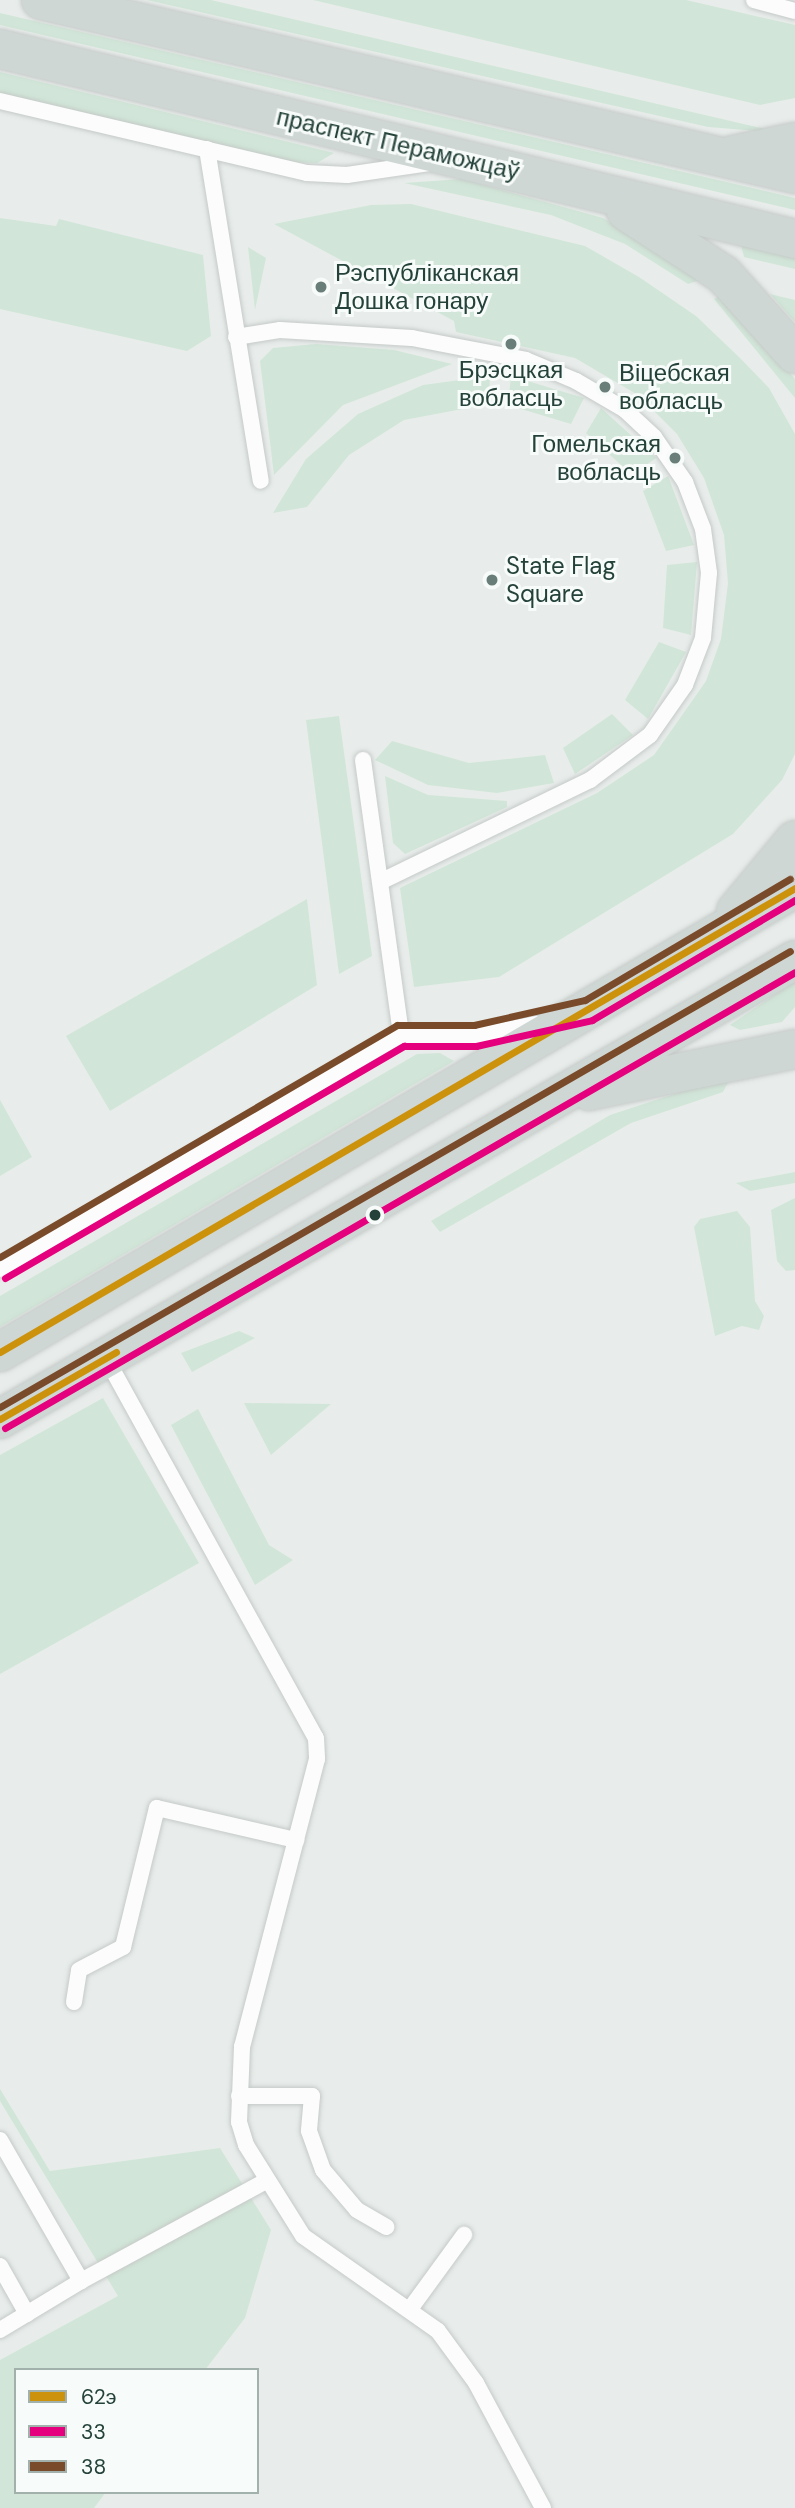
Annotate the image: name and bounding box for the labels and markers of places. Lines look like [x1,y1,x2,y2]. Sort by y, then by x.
place label: Рэспубліканская Дошка гонару [335,259,519,315]
marker: Рэспубліканская Дошка гонару [313,279,329,295]
marker: Брэсцкая вобласць [503,336,519,352]
place label: Брэсцкая вобласць [459,356,563,412]
place label: Віцебская вобласць [619,359,730,415]
marker: Віцебская вобласць [597,379,613,395]
place label: Гомельская вобласць [531,430,661,486]
marker: Гомельская вобласць [667,450,683,466]
place label: State Flag Square [506,552,616,608]
marker: State Flag Square [484,572,500,588]
unlabelled marker [368,1208,382,1222]

